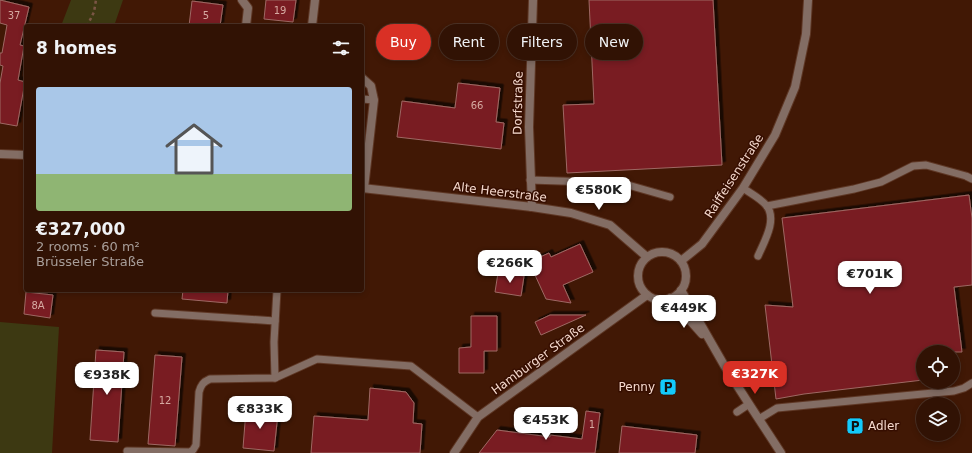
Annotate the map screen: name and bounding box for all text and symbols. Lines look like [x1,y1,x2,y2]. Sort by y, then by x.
house number: 19 [274,5,286,16]
house number: 37 [8,10,20,21]
house number: 5 [203,10,209,21]
chip: Buy [376,24,431,60]
chip: Rent [439,24,499,60]
chip: Filters [507,24,577,60]
chip: New [585,24,643,60]
icon: filters [330,37,352,59]
text: 8 homes [36,38,117,58]
street label: Dorfstraße [510,71,526,135]
house number: 66 [471,100,483,111]
icon: home [158,113,230,185]
street label: Raiffeisenstraße [702,131,766,221]
pin: €580K [571,177,627,211]
street label: Alte Heerstraße [452,179,548,205]
text: €580K [576,182,622,197]
text: €327,000 [36,219,125,239]
text: 2 rooms · 60 m² [36,239,140,254]
pin: €266K [482,250,538,284]
text: Brüsseler Straße [36,254,144,269]
text: €266K [487,255,533,270]
pin: €701K [842,261,898,295]
text: €701K [847,266,893,281]
pin: €449K [656,295,712,329]
house number: 8A [31,300,45,311]
text: €449K [661,300,707,315]
street label: Hamburger Straße [489,321,587,397]
map controls [916,345,960,441]
button: locate [916,345,960,389]
pin: €327K [727,361,783,395]
pin: €938K [79,362,135,396]
text: €327K [732,366,778,381]
text: €938K [84,367,130,382]
parking icon: Penny [658,377,678,397]
place label: Penny [618,380,655,394]
house number: 12 [159,395,171,406]
pin: €833K [232,396,288,430]
button: layers [916,397,960,441]
text: €833K [237,401,283,416]
pin: €453K [518,407,574,441]
text: €453K [523,412,569,427]
parking icon: Adler [845,416,865,436]
house number: 1 [589,419,595,430]
place label: Adler [868,419,899,433]

